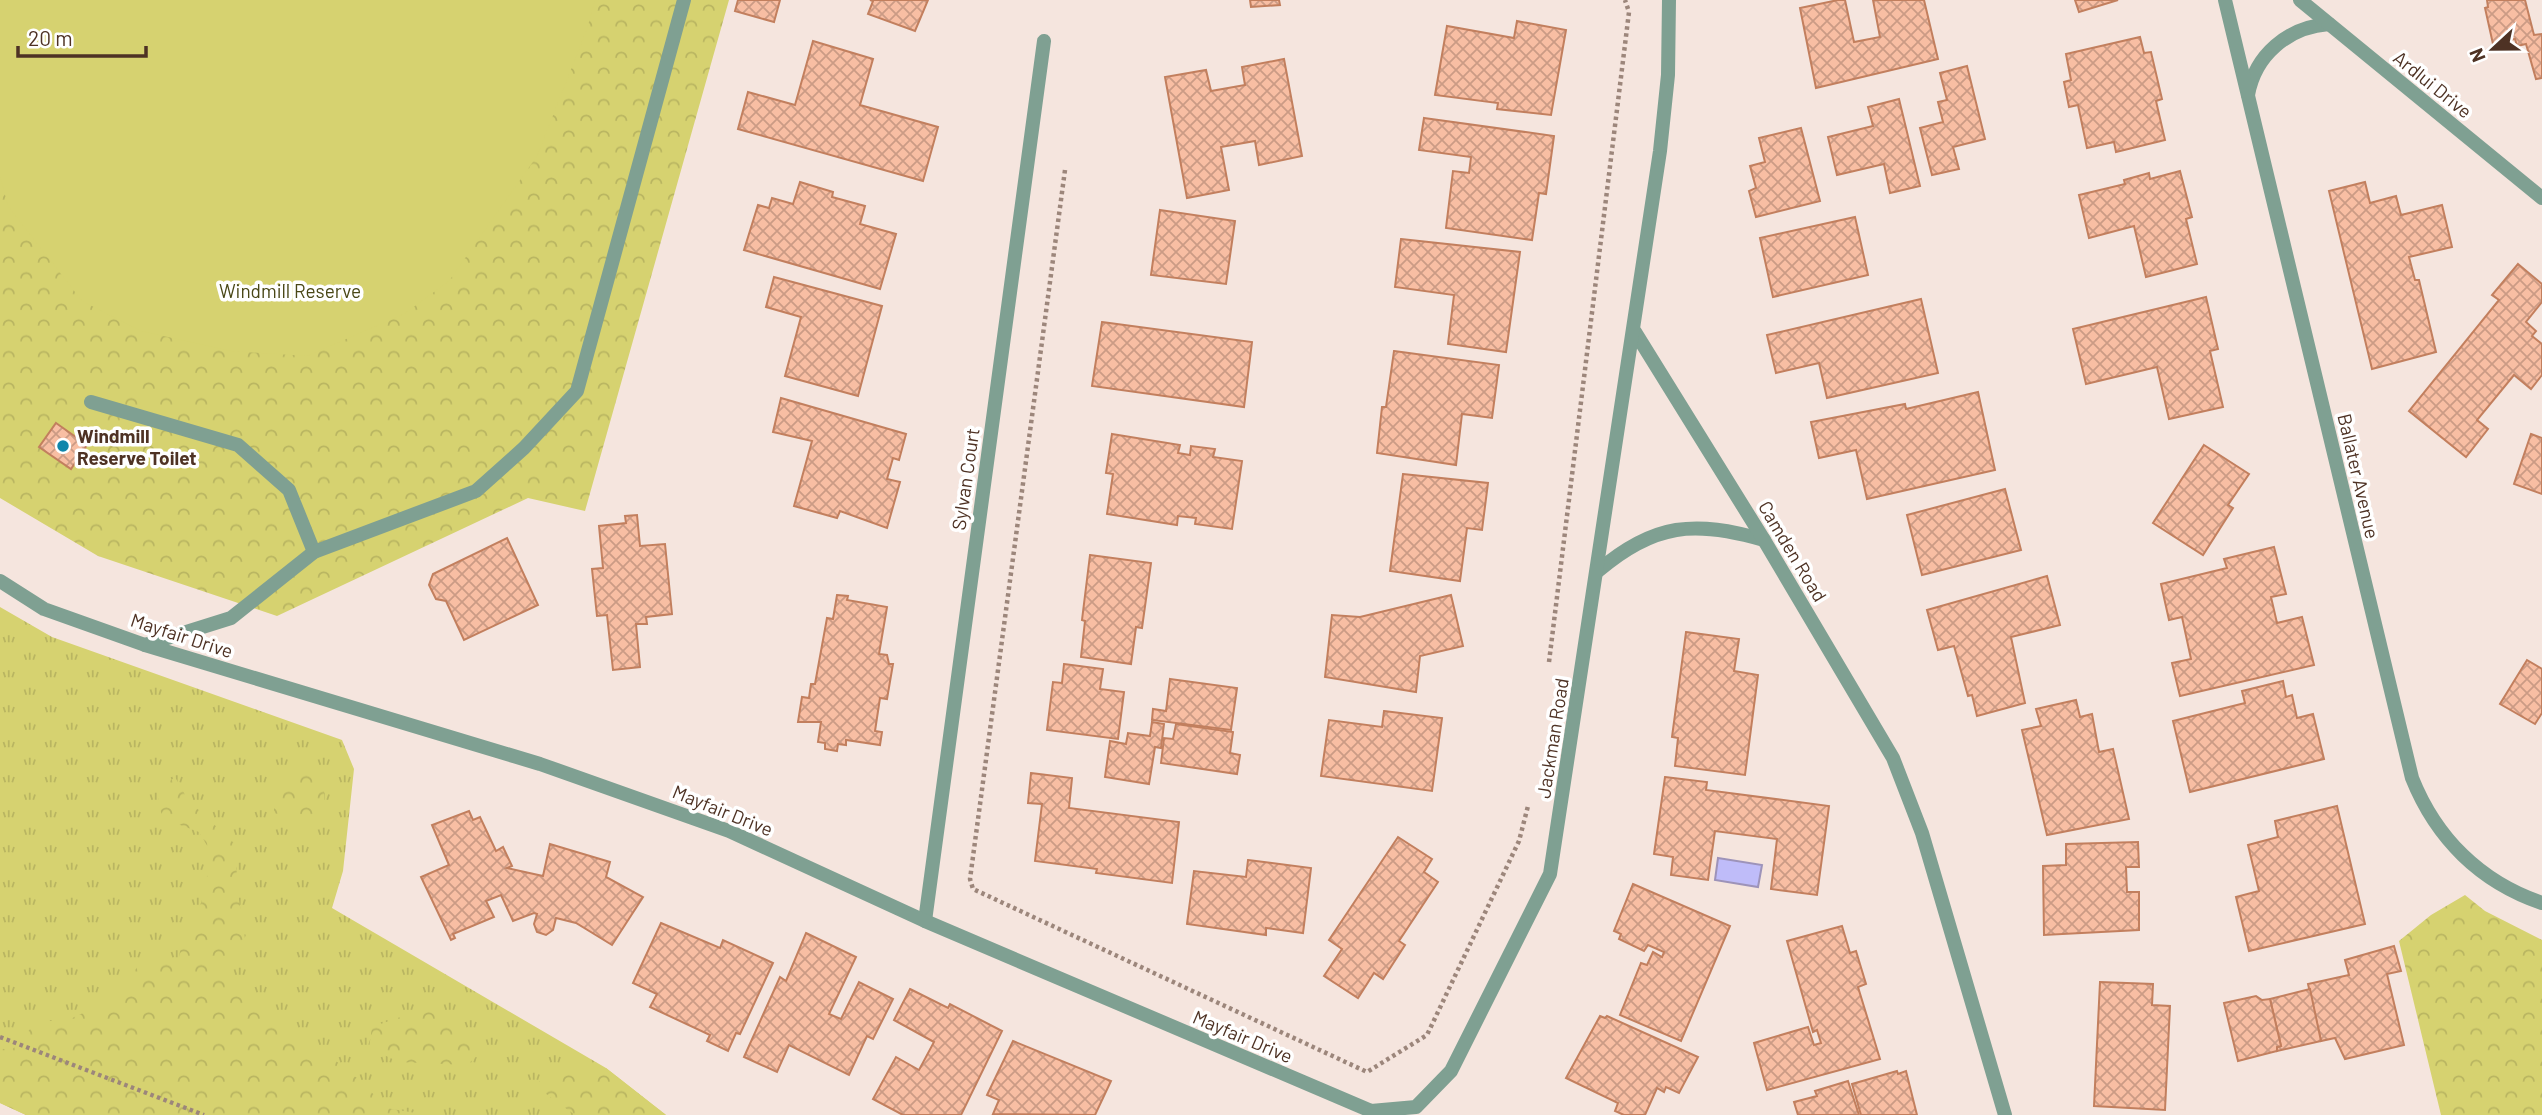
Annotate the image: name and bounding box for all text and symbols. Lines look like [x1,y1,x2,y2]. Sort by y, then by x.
scale bar [18,14,145,58]
north arrow [2458,14,2528,84]
text: 20 m [28,25,73,50]
street label: Ardlui Drive [2389,45,2477,123]
text: N [2464,45,2490,66]
park label: Windmill Reserve [219,279,361,302]
street label: Ballater Avenue [2333,411,2385,541]
place label: Windmill Reserve Toilet [77,424,197,469]
street label: Sylvan Court [946,426,984,532]
marker: Windmill Reserve Toilet [55,438,71,454]
street label: Camden Road [1754,497,1832,605]
street label: Mayfair Drive [128,608,236,662]
street label: Jackman Road [1531,676,1573,800]
street label: Mayfair Drive [670,779,776,841]
street label: Mayfair Drive [1190,1005,1296,1067]

